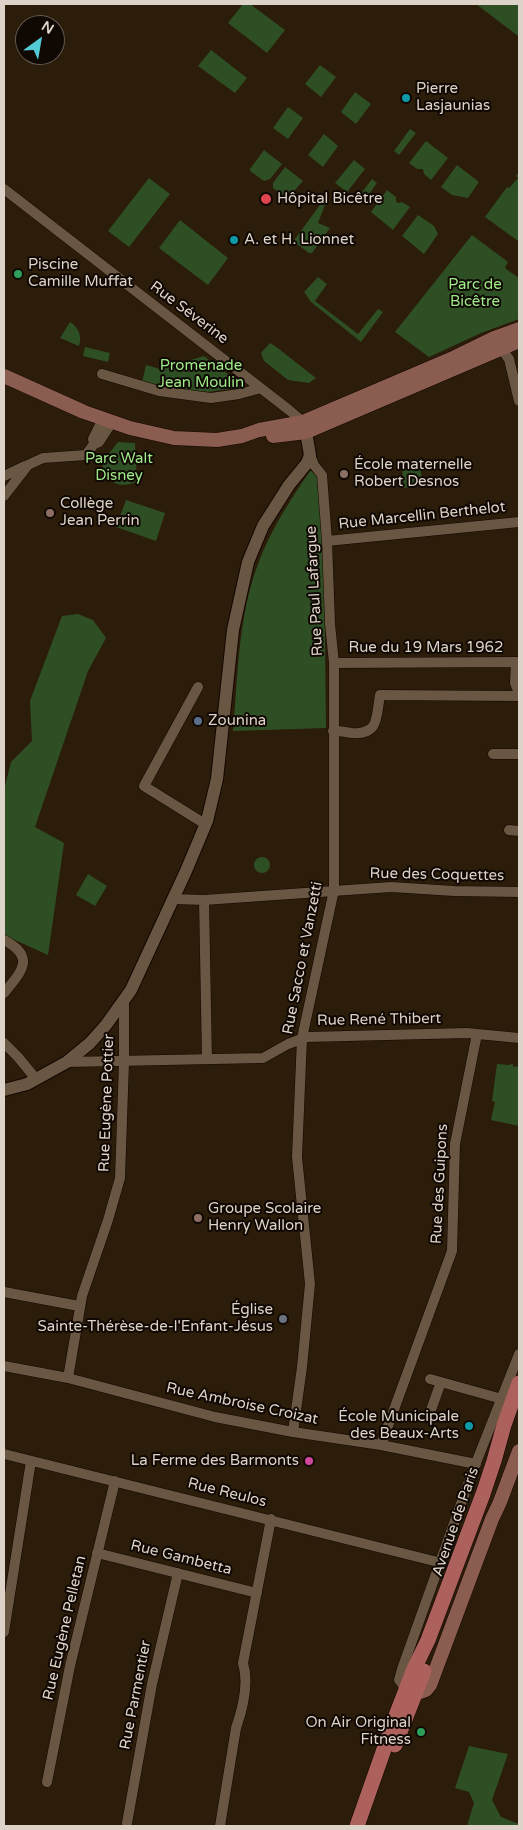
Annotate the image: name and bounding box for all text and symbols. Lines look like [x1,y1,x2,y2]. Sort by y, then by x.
north arrow [15,15,65,65]
text: N [38,18,57,38]
place label: Pierre Lasjaunias [416,80,490,115]
marker: Pierre Lasjaunias [400,92,412,104]
place label: Hôpital Bicêtre [277,190,382,208]
marker: Hôpital Bicêtre [259,192,273,206]
place label: A. et H. Lionnet [244,231,354,249]
marker: A. et H. Lionnet [228,234,240,246]
place label: Piscine Camille Muffat [28,256,133,291]
marker: Piscine Camille Muffat [12,268,24,280]
park label: Parc de Bicêtre [448,276,502,311]
street label: Rue Séverine [146,278,232,348]
park label: Promenade Jean Moulin [158,357,244,392]
park label: Parc Walt Disney [85,450,153,485]
place label: École maternelle Robert Desnos [354,456,472,491]
marker: École maternelle Robert Desnos [338,468,350,480]
place label: Collège Jean Perrin [60,495,140,530]
street label: Rue Marcellin Berthelot [338,498,506,534]
marker: Collège Jean Perrin [44,507,56,519]
street label: Rue Paul Lafargue [303,525,327,657]
street label: Rue du 19 Mars 1962 [349,639,503,657]
place label: Zounina [208,712,266,730]
marker: Zounina [192,715,204,727]
street label: Rue des Coquettes [370,865,504,885]
street label: Rue Sacco et Vanzetti [279,880,327,1036]
street label: Rue René Thibert [317,1010,441,1030]
street label: Rue Eugène Pottier [96,1033,118,1173]
street label: Rue des Guipons [428,1123,452,1245]
place label: Groupe Scolaire Henry Wallon [208,1200,321,1235]
marker: Groupe Scolaire Henry Wallon [192,1212,204,1224]
place label: Église Sainte-Thérèse-de-l'Enfant-Jésus [38,1301,273,1336]
marker: Église Sainte-Thérèse-de-l'Enfant-Jésus [277,1313,289,1325]
street label: Rue Ambroise Croizat [164,1379,320,1429]
place label: École Municipale des Beaux-Arts [338,1408,459,1443]
marker: École Municipale des Beaux-Arts [463,1420,475,1432]
place label: La Ferme des Barmonts [131,1452,299,1470]
marker: La Ferme des Barmonts [303,1455,315,1467]
street label: Avenue de Paris [429,1465,483,1579]
street label: Rue Reulos [186,1475,268,1511]
street label: Rue Gambetta [129,1537,233,1579]
street label: Rue Eugène Pelletan [40,1554,90,1702]
street label: Rue Parmentier [117,1639,155,1751]
place label: On Air Original Fitness [305,1714,411,1749]
marker: On Air Original Fitness [415,1726,427,1738]

